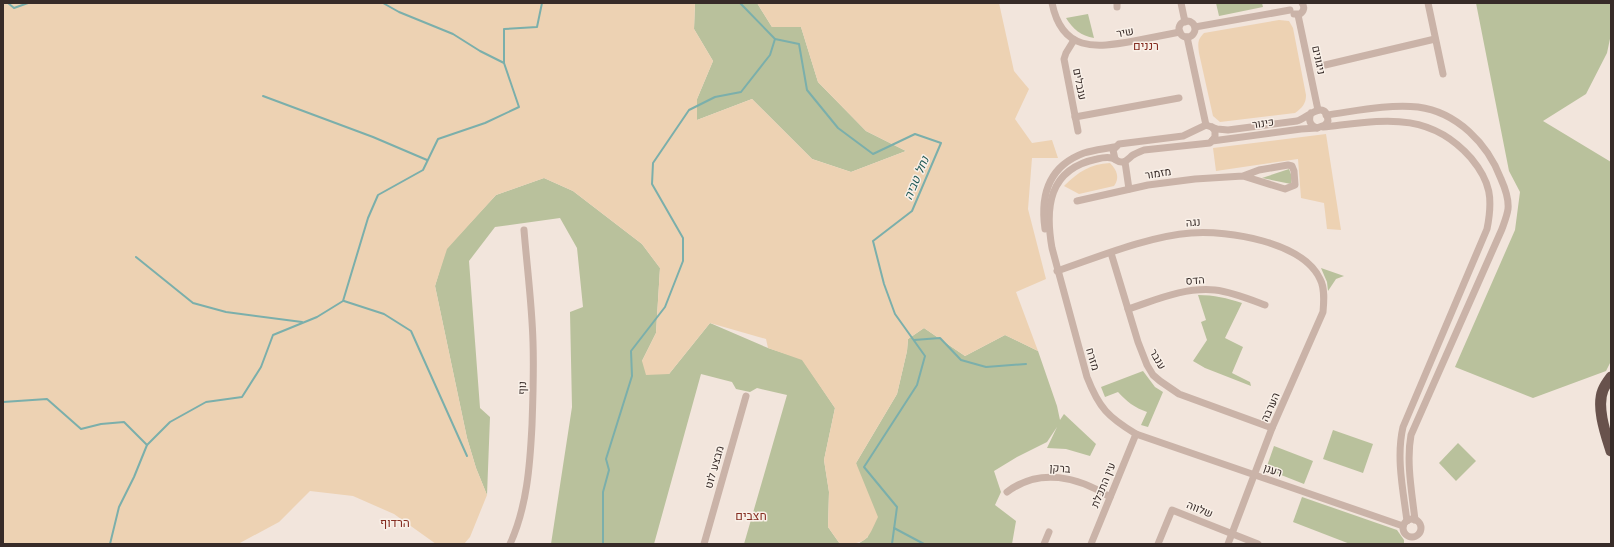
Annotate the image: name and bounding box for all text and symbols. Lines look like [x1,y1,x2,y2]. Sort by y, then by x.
street label: שיר [1115,22,1135,42]
district label: רננים [1133,37,1159,54]
street label: ניגונים [1308,44,1330,76]
street label: ענבלים [1069,67,1091,101]
street label: כינור [1251,114,1275,132]
water label: נחל טביה [899,152,933,202]
street label: מזמור [1144,163,1172,183]
street label: נגה [1185,214,1201,230]
street label: הדס [1185,271,1205,289]
street label: מזרח [1082,346,1104,372]
street label: ענבר [1146,346,1170,372]
street label: נוף [514,381,530,395]
street label: הערבה [1256,390,1284,424]
street label: מבצע לוט [700,444,728,490]
street label: ברקן [1049,459,1071,477]
street label: רענן [1261,459,1285,481]
street label: עין התכלת [1087,460,1119,510]
street label: שלווה [1184,496,1216,522]
district label: חצבים [735,507,767,524]
district label: הרדוף [380,514,410,531]

